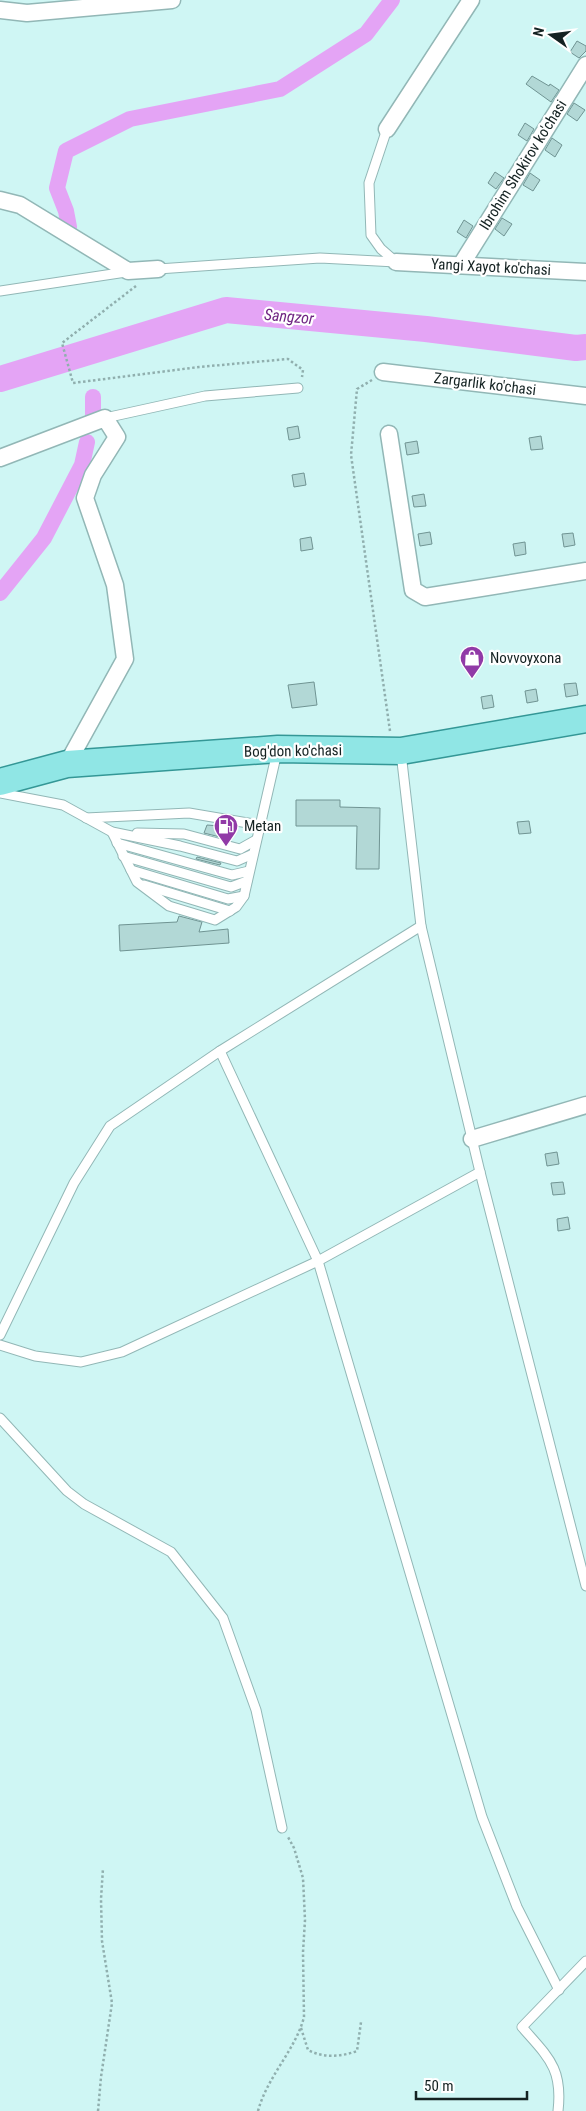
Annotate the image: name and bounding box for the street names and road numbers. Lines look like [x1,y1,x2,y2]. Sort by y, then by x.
street label: Ibrohim Shokirov ko'chasi [476,97,570,233]
street label: Yangi Xayot ko'chasi [431,255,551,279]
street label: Zargarlik ko'chasi [433,369,537,399]
street label: Bog'don ko'chasi [244,741,342,761]

